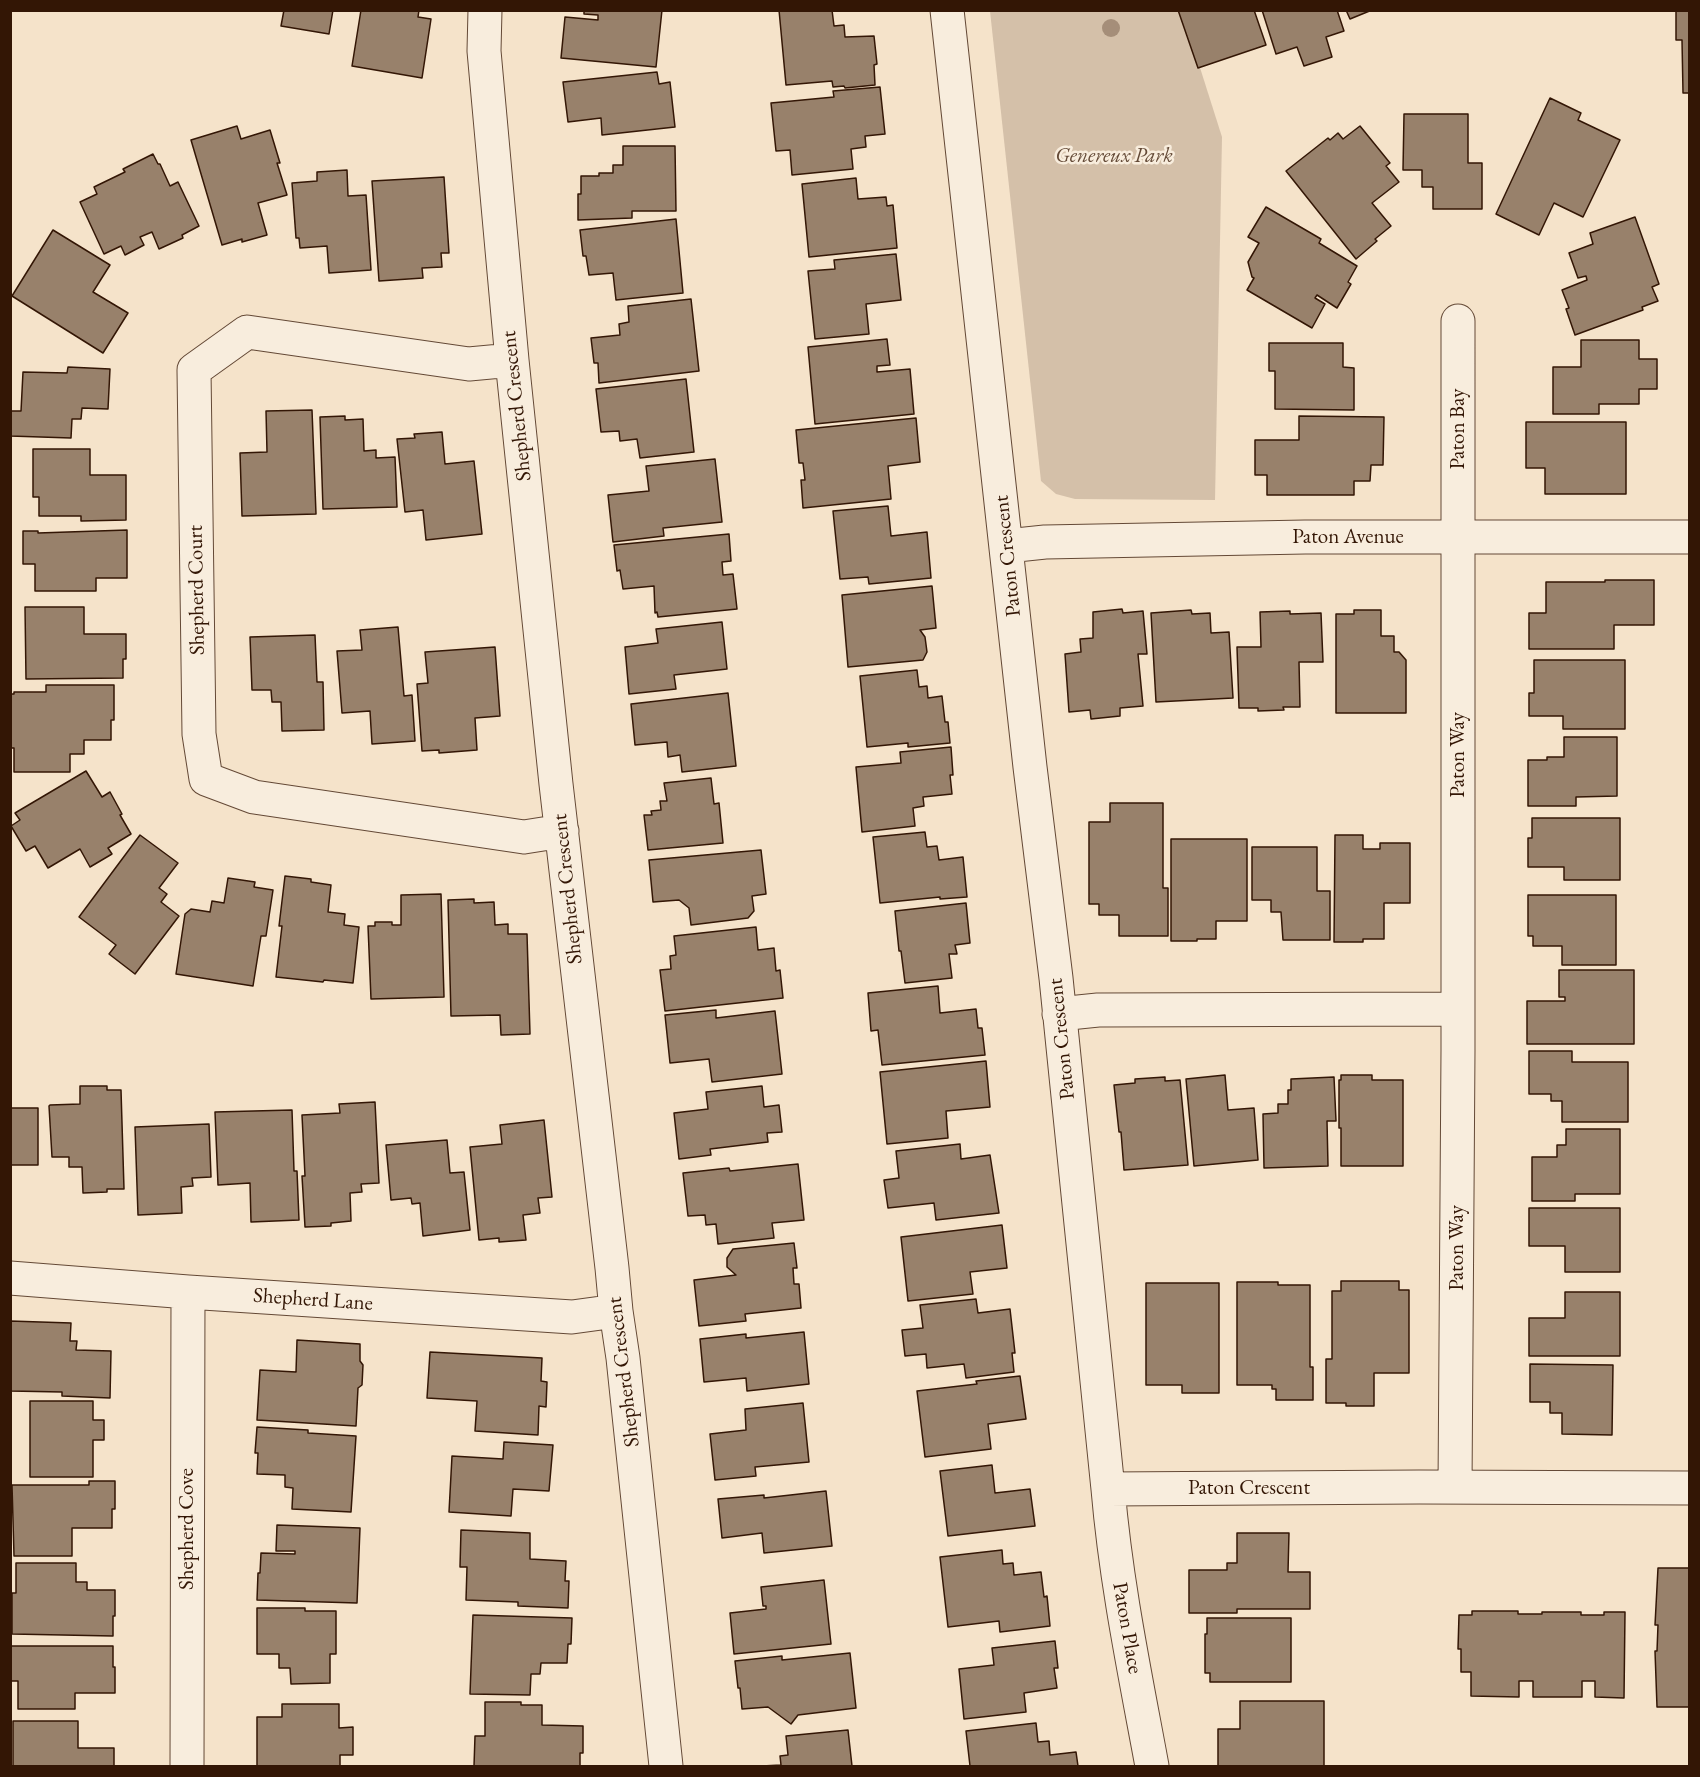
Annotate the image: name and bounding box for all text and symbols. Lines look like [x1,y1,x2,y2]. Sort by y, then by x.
park label: Genereux Park [1055,143,1173,169]
street label: Shepherd Crescent [497,330,537,482]
street label: Paton Bay [1445,389,1471,469]
street label: Paton Crescent [989,494,1027,618]
street label: Paton Avenue [1292,524,1404,550]
street label: Shepherd Court [183,525,211,655]
street label: Paton Way [1445,712,1471,798]
street label: Shepherd Crescent [548,813,588,965]
street label: Paton Crescent [1043,977,1081,1101]
street label: Paton Way [1444,1205,1470,1291]
street label: Shepherd Lane [252,1283,374,1317]
street label: Shepherd Crescent [602,1295,646,1449]
street label: Shepherd Cove [174,1468,200,1590]
street label: Paton Crescent [1188,1475,1310,1501]
street label: Paton Place [1107,1580,1147,1676]

